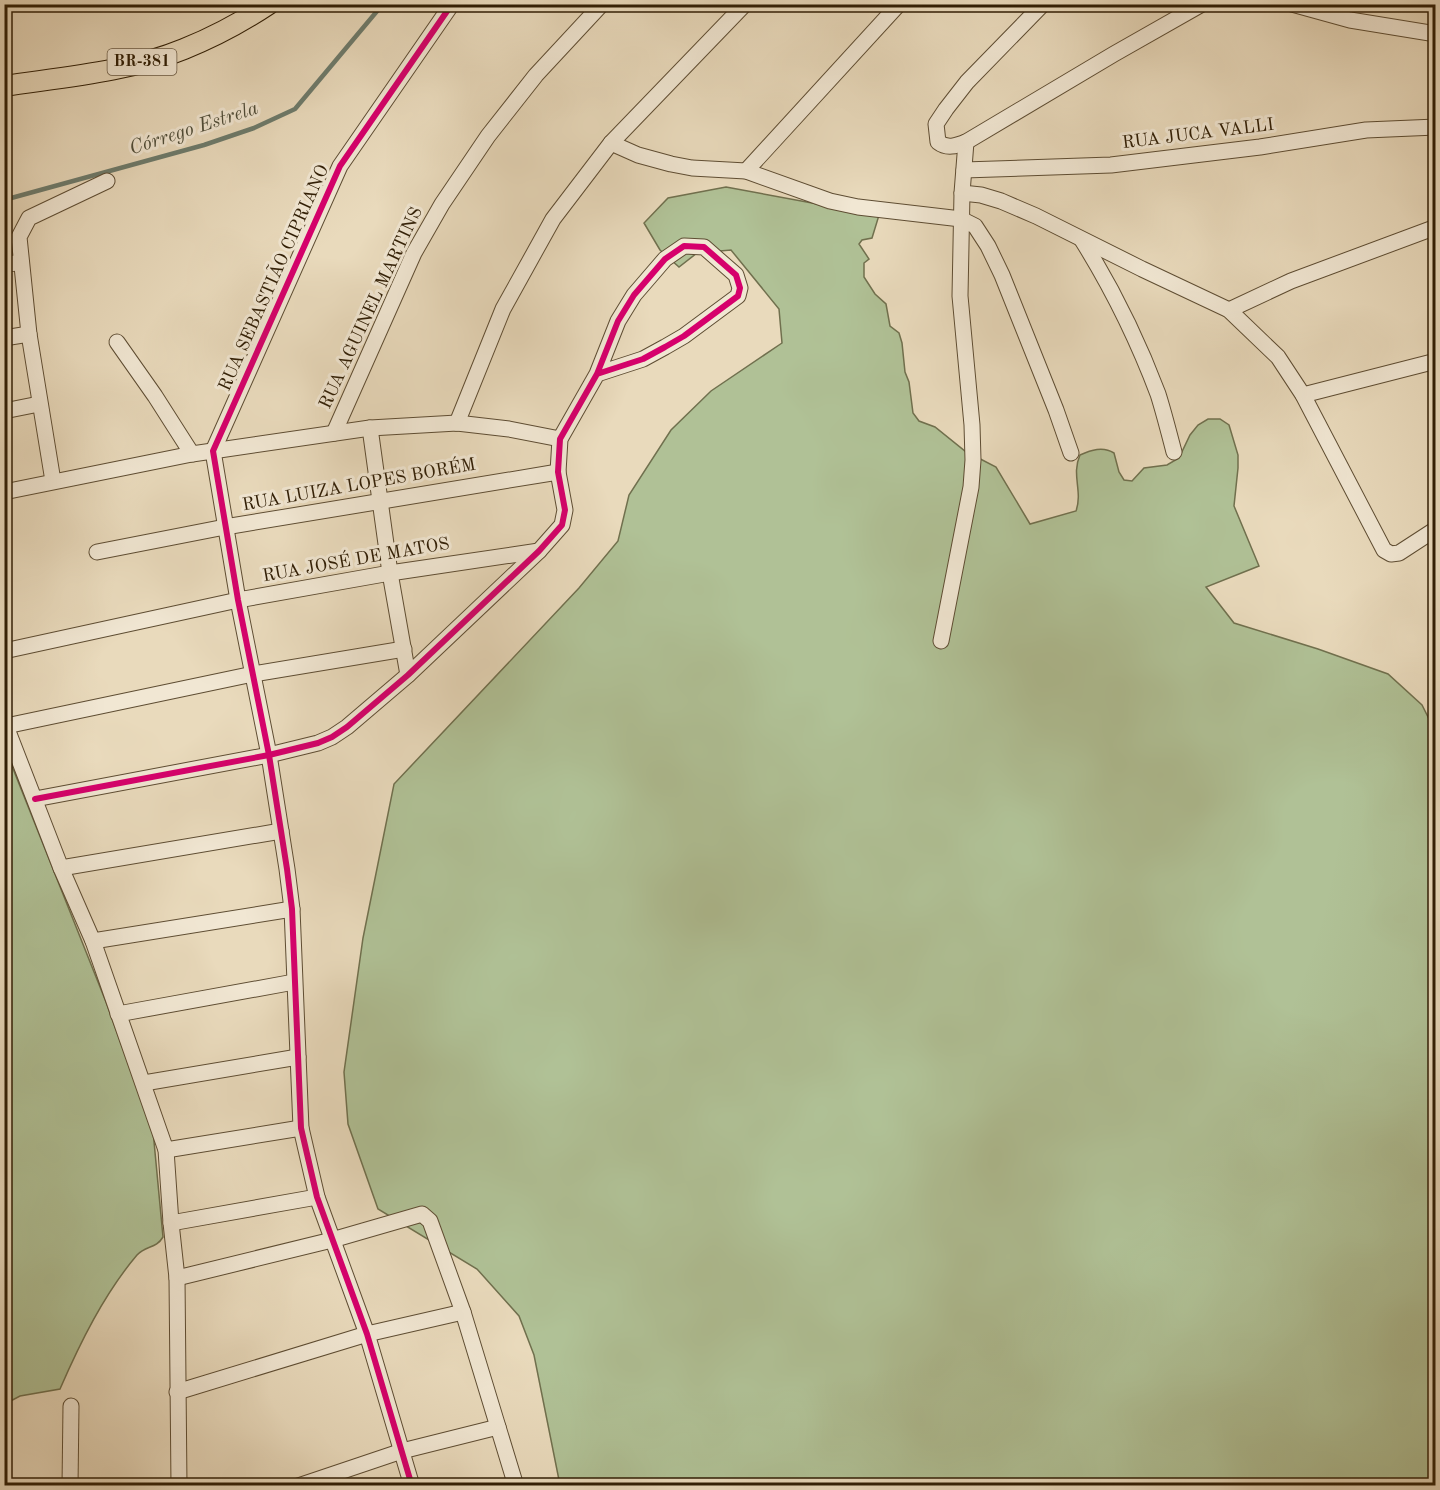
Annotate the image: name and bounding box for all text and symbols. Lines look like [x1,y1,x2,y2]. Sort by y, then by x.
road number: BR-381 [108,49,176,75]
water label: Córrego Estrela [127,99,261,159]
street label: RUA JUCA VALLI [1121,116,1275,152]
street label: RUA SEBASTIÃO CIPRIANO [212,161,332,394]
street label: RUA AGUINEL MARTINS [316,204,426,412]
street label: RUA LUIZA LOPES BORÉM [240,452,477,514]
street label: RUA JOSÉ DE MATOS [260,531,451,585]

